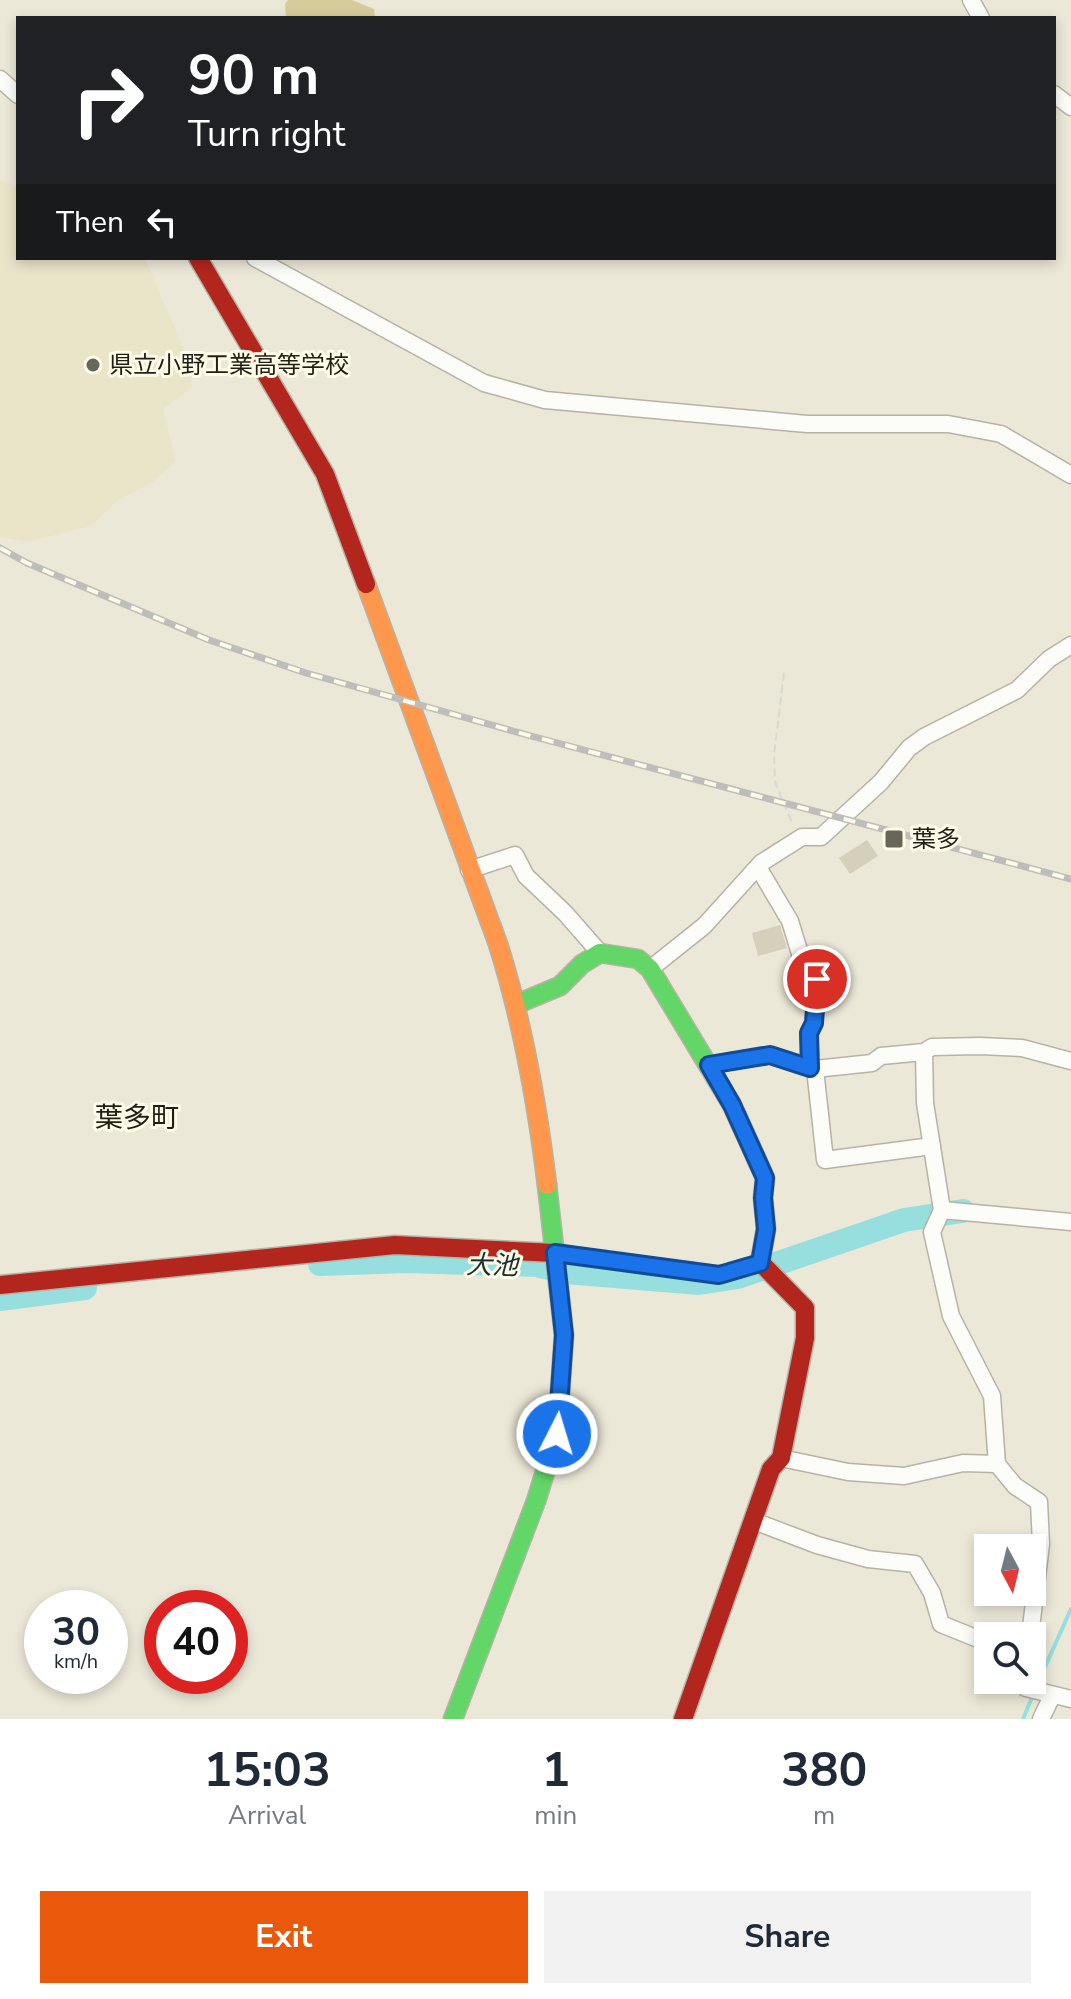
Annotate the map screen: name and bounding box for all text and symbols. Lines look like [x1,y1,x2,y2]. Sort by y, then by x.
text: 90 m [188,37,319,114]
icon: right [56,48,160,152]
text: Turn right [188,110,345,159]
icon: left [140,200,184,244]
text: Then [56,202,124,243]
place label: 県立小野工業高等学校 [109,349,349,381]
marker: 県立小野工業高等学校 [84,356,102,374]
place label: 葉多 [912,823,960,855]
marker: 葉多 [883,828,905,850]
pin [783,945,851,1013]
icon: arrive [795,957,839,1001]
district label: 葉多町 [95,1099,179,1137]
water label: 大池 [466,1248,521,1284]
position arrow [515,1392,599,1476]
north arrow [974,1534,1046,1606]
map controls [974,1534,1046,1694]
speed limit sign: 40 [144,1590,248,1694]
text: 30 [52,1605,100,1659]
button: search [974,1622,1046,1694]
text: km/h [54,1648,98,1675]
text: 15:03 [204,1737,331,1803]
text: 1 [541,1737,570,1803]
text: 380 [781,1737,867,1803]
text: Arrival [228,1798,306,1833]
text: min [534,1798,577,1833]
text: m [813,1798,835,1833]
button: Exit [40,1891,528,1983]
button: Share [544,1891,1031,1983]

